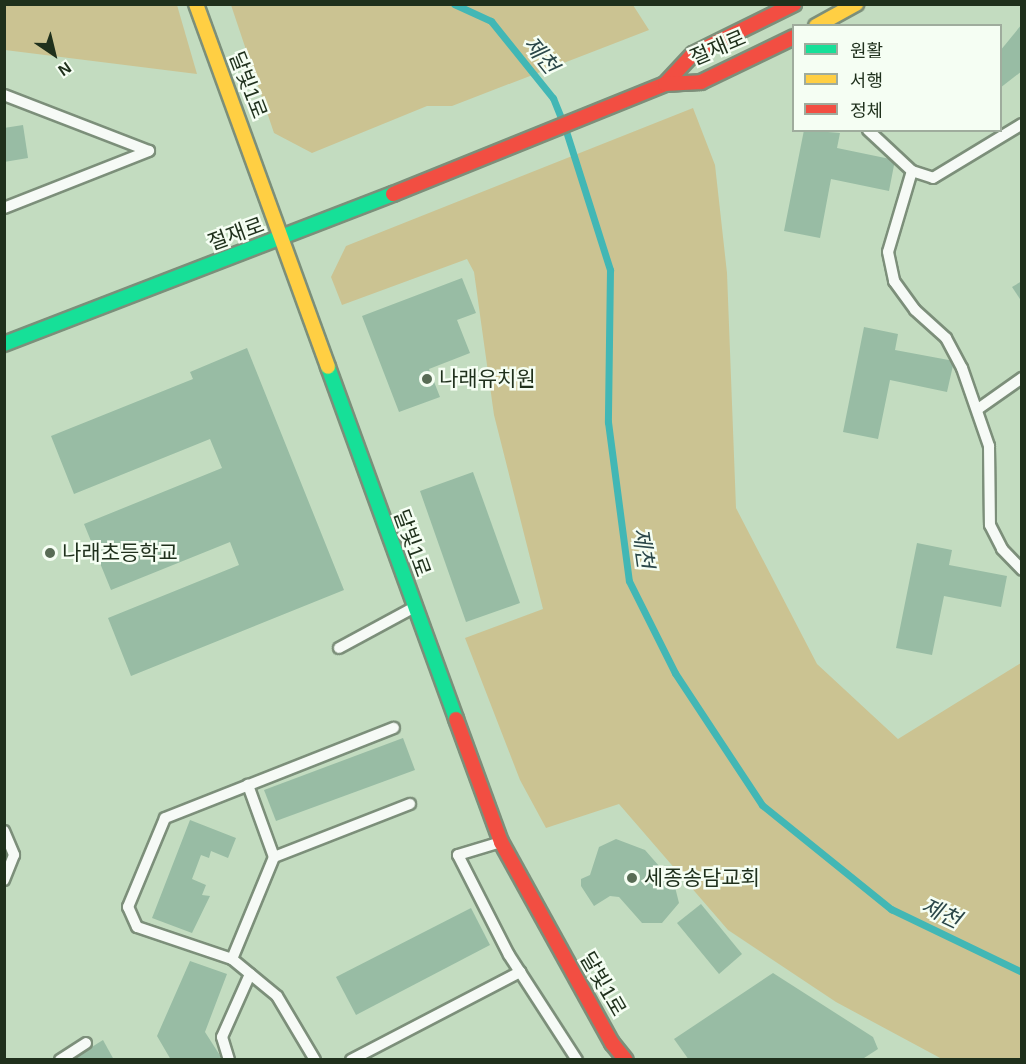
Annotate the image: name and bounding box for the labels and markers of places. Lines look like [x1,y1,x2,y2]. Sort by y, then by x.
place label: 나래유치원 [439,366,536,392]
marker: 나래유치원 [420,372,434,386]
place label: 나래초등학교 [62,540,178,566]
marker: 나래초등학교 [43,546,57,560]
place label: 세종송담교회 [644,865,760,891]
marker: 세종송담교회 [625,871,639,885]

